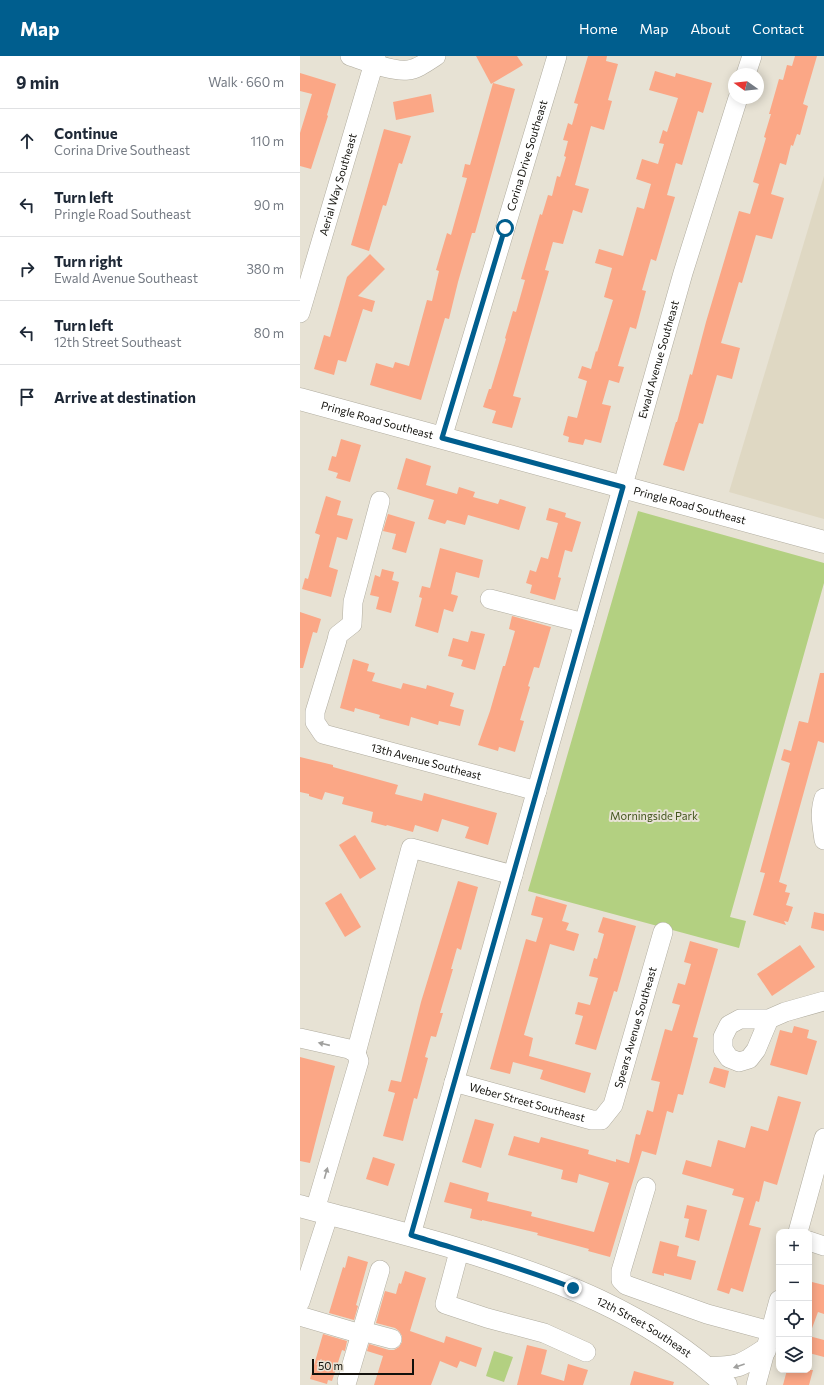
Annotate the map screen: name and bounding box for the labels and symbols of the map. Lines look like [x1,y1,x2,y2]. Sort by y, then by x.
north arrow [728,68,764,104]
street label: Corina Drive Southeast [504,98,550,212]
street label: Aerial Way Southeast [316,131,359,237]
route start [496,219,514,237]
street label: Ewald Avenue Southeast [635,298,681,420]
street label: Pringle Road Southeast [320,398,435,441]
street label: Pringle Road Southeast [632,483,748,527]
street label: 13th Avenue Southeast [370,740,483,782]
park label: Morningside Park [610,809,698,822]
street label: Spears Avenue Southeast [611,965,659,1090]
one-way arrow [318,1040,331,1046]
street label: Weber Street Southeast [468,1080,587,1124]
one-way arrow [323,1167,329,1179]
route end [564,1279,582,1297]
street label: 12th Street Southeast [595,1293,694,1360]
scale bar [312,1357,414,1376]
one-way arrow [732,1363,744,1369]

